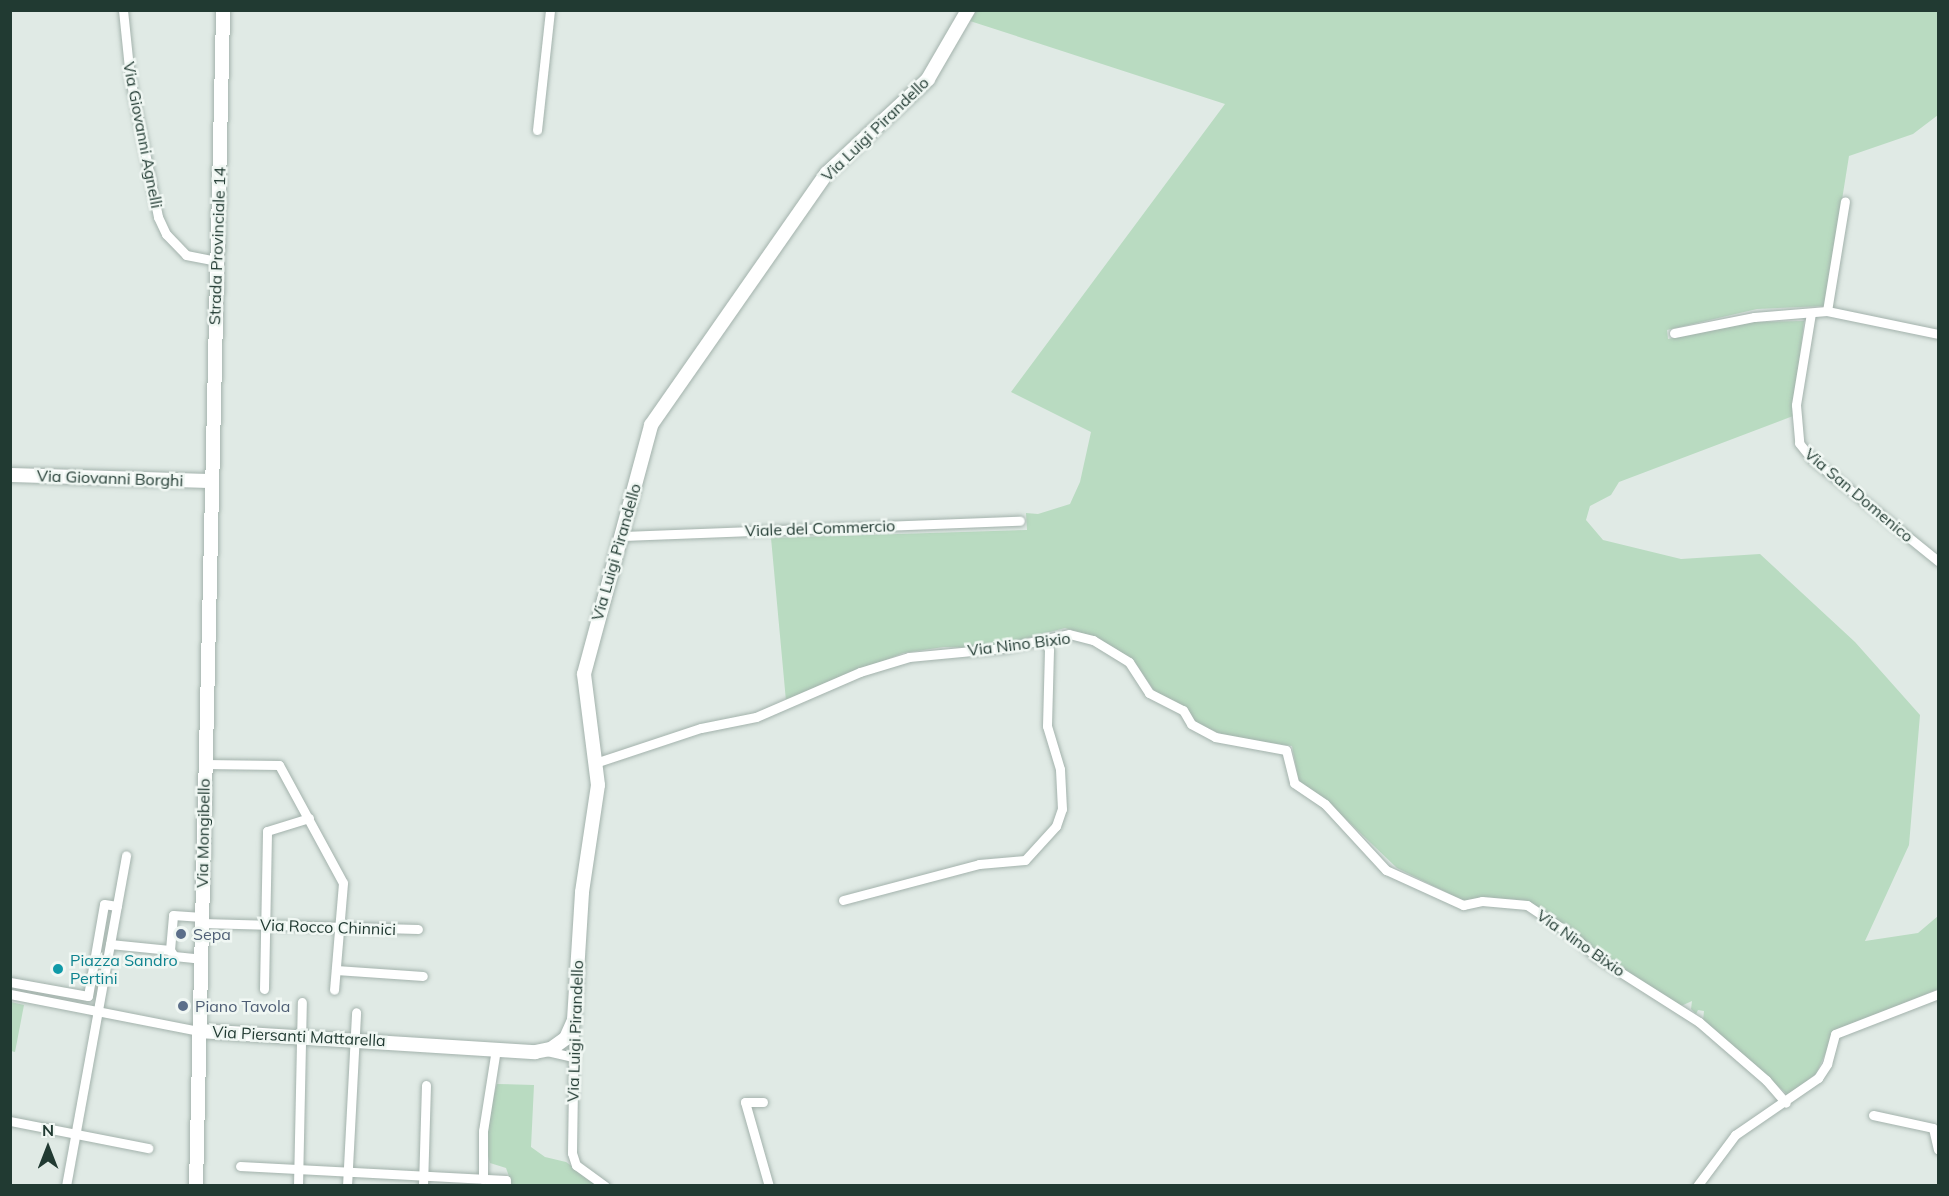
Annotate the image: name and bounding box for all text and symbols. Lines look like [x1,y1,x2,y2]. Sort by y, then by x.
street label: Via Giovanni Agnelli [119,60,167,210]
street label: Via Luigi Pirandello [817,73,933,185]
street label: Strada Provinciale 14 [205,167,229,325]
street label: Via San Domenico [1801,444,1917,546]
street label: Via Giovanni Borghi [36,466,184,490]
street label: Via Luigi Pirandello [587,481,645,623]
street label: Viale del Commercio [744,516,896,540]
street label: Via Nino Bixio [967,628,1071,660]
street label: Via Mongibello [192,778,214,888]
street label: Via Nino Bixio [1533,905,1629,981]
street label: Via Rocco Chinnici [260,915,396,939]
place label: Sepa [193,924,231,944]
marker: Sepa [174,927,188,941]
place label: Piazza Sandro Pertini [70,950,178,988]
street label: Via Luigi Pirandello [563,960,587,1102]
marker: Piazza Sandro Pertini [51,962,65,976]
place label: Piano Tavola [195,996,290,1016]
marker: Piano Tavola [176,999,190,1013]
street label: Via Piersanti Mattarella [212,1022,386,1050]
north arrow [18,1118,78,1178]
text: N [42,1120,54,1140]

